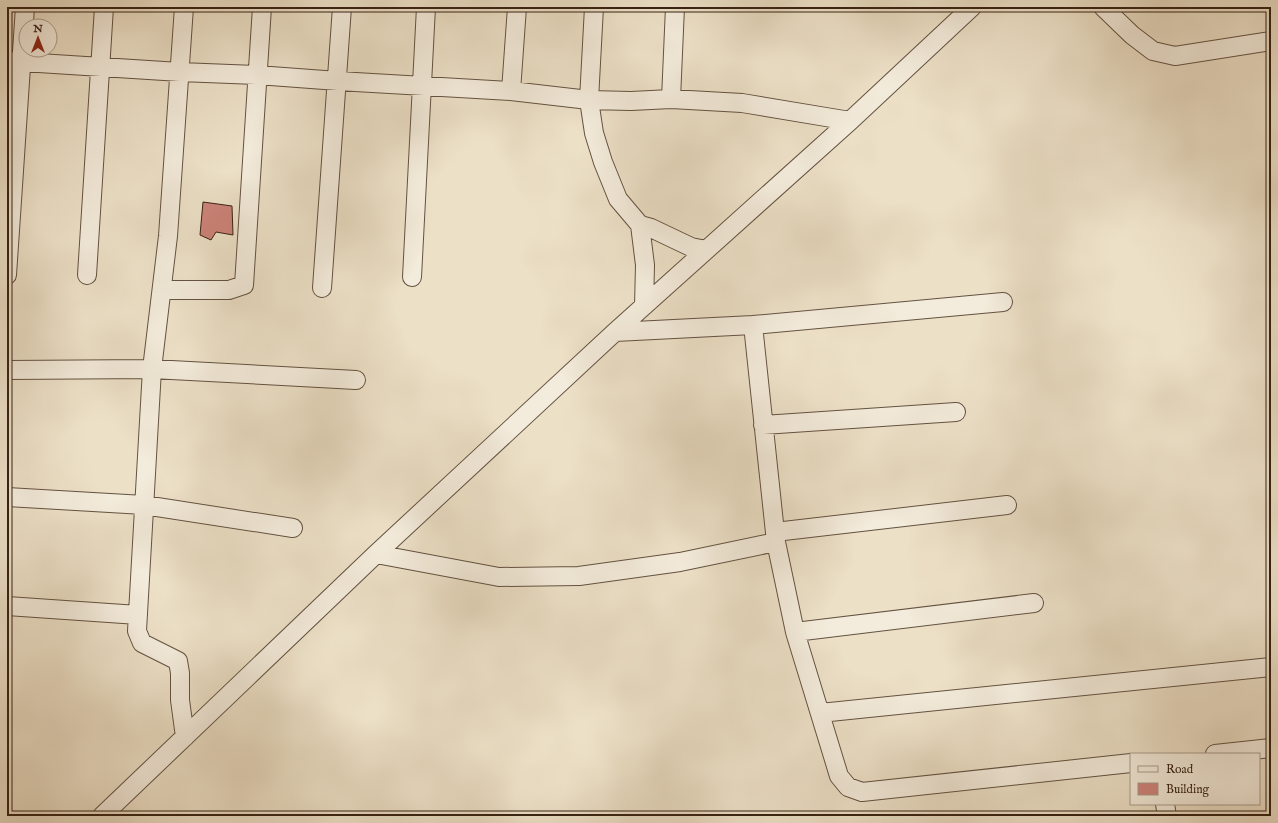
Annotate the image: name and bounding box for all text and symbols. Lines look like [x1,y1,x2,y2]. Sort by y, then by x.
north arrow [18,18,58,58]
text: N [32,22,43,36]
legend [1130,753,1260,805]
text: Road [1166,762,1194,777]
text: Building [1166,782,1210,797]

